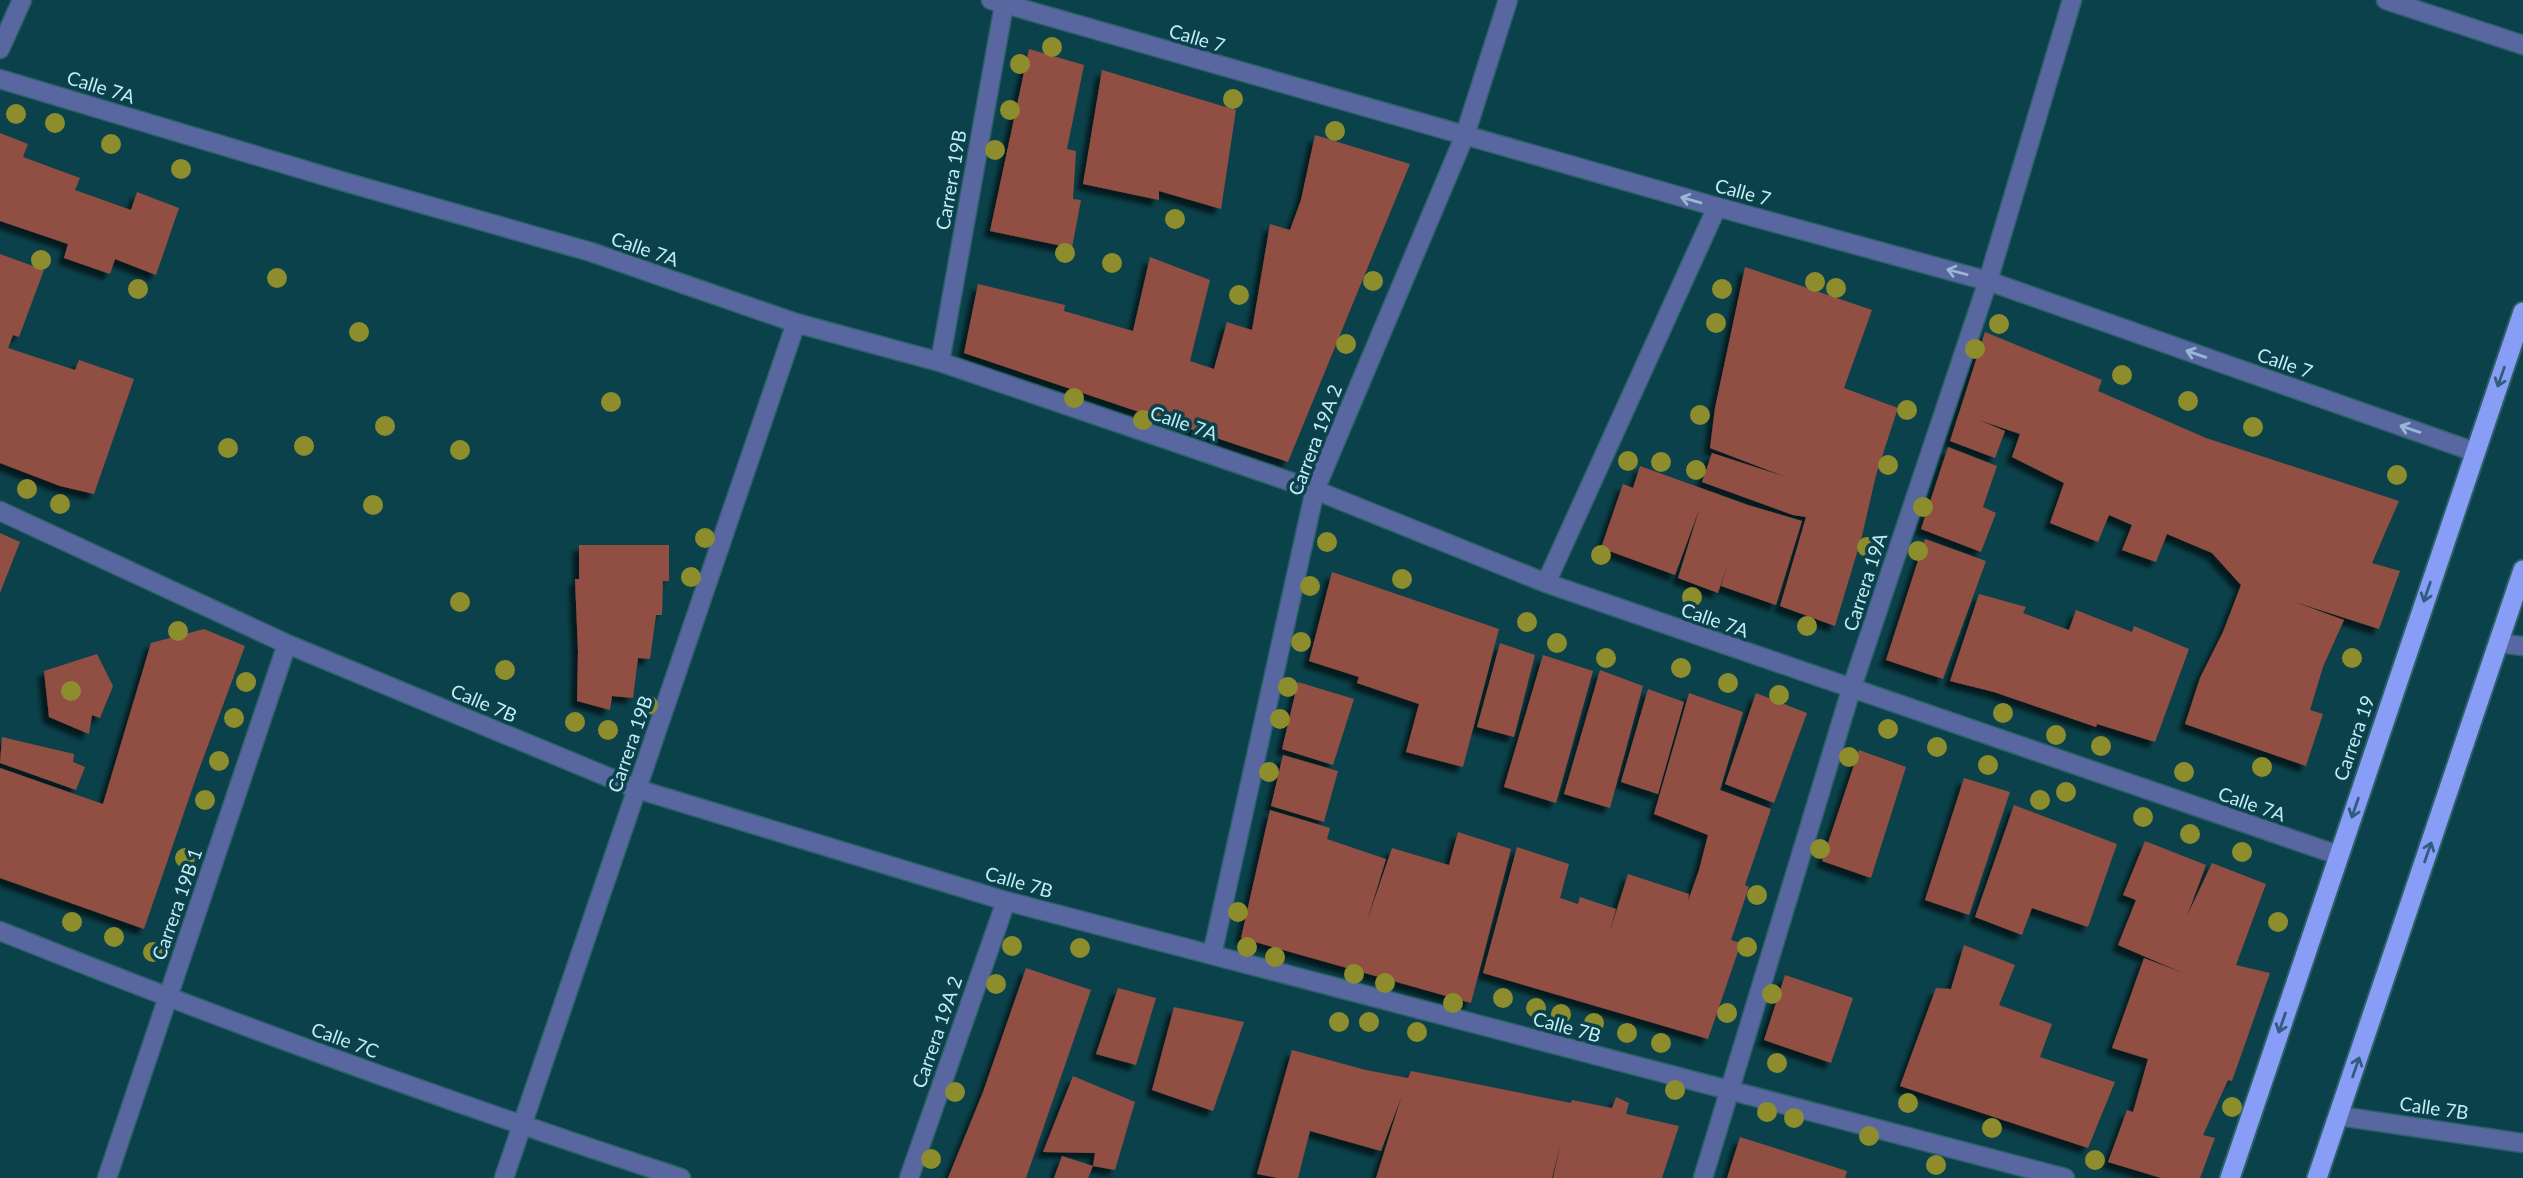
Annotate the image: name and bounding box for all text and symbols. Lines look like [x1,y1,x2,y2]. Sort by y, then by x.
street label: Calle 7 [1167,19,1228,56]
street label: Calle 7A [64,65,138,108]
street label: Carrera 19B [930,128,971,232]
street label: Calle 7 [1713,173,1774,210]
one-way arrow [1680,192,1702,205]
street label: Calle 7A [608,226,682,271]
one-way arrow [1947,265,1969,278]
street label: Calle 7 [2254,342,2316,383]
one-way arrow [2185,347,2207,359]
one-way arrow [2494,365,2506,387]
street label: Carrera 19A 2 [1283,381,1346,498]
street label: Calle 7A [1147,400,1221,445]
one-way arrow [2400,422,2422,434]
street label: Carrera 19A [1838,530,1891,634]
one-way arrow [2420,581,2433,603]
street label: Calle 7A [1678,597,1752,642]
street label: Calle 7B [448,678,521,727]
street label: Carrera 19B [602,692,657,795]
street label: Carrera 19 [2328,692,2379,784]
street label: Calle 7A [2215,781,2289,826]
one-way arrow [2347,796,2360,818]
one-way arrow [2423,841,2435,863]
street label: Carrera 19B 1 [147,845,206,963]
street label: Calle 7B [983,861,1056,902]
street label: Carrera 19A 2 [907,973,966,1091]
street label: Calle 7B [1531,1006,1604,1047]
one-way arrow [2275,1012,2287,1034]
street label: Calle 7C [308,1017,382,1062]
one-way arrow [2350,1057,2363,1079]
street label: Calle 7B [2398,1091,2470,1124]

